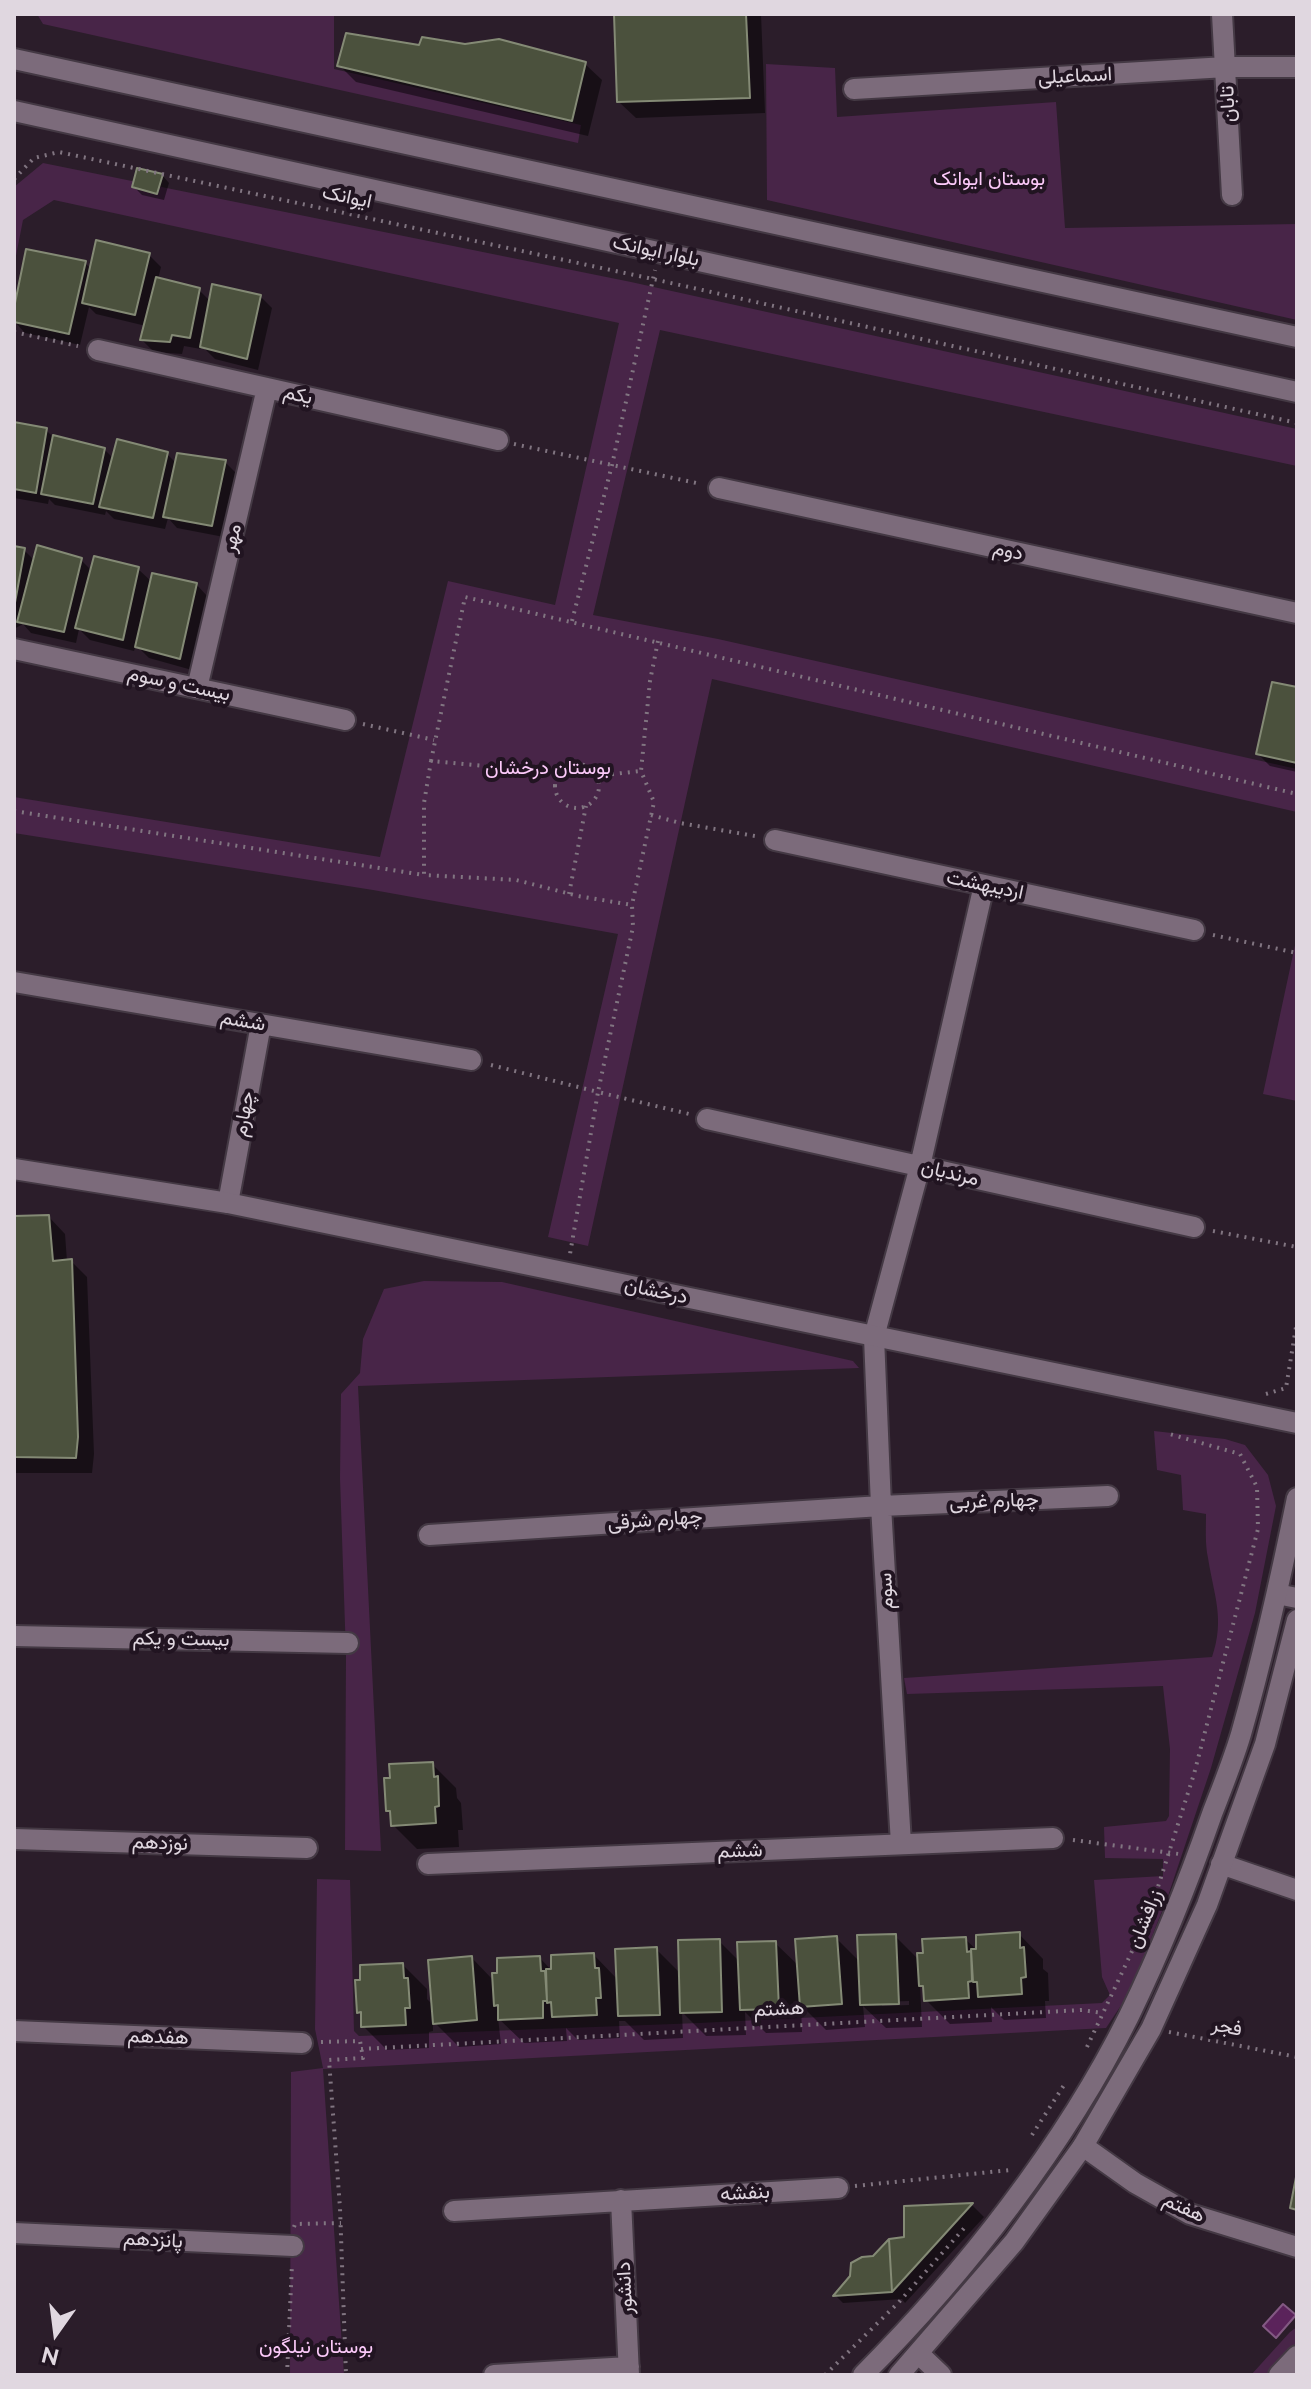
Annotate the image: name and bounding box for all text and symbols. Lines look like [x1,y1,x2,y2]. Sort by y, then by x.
street label: اسماعیلی [1037,62,1113,90]
street label: تابان [1215,85,1241,123]
park label: بوستان ایوانک [933,167,1045,191]
street label: ایوانک [320,180,374,214]
street label: بلوار ایوانک [611,230,701,272]
street label: یکم [281,380,315,410]
street label: مهر [217,521,247,555]
street label: دوم [991,536,1025,566]
street label: بیست و سوم [126,661,232,707]
park label: بوستان درخشان [485,756,611,780]
street label: اردیبهشت [944,865,1026,905]
street label: ششم [219,1005,267,1037]
street label: چهارم [228,1089,260,1139]
street label: مرنديان [919,1155,981,1191]
street label: درخشان [622,1273,690,1309]
street label: چهارم غربی [949,1487,1039,1515]
street label: چهارم شرقی [607,1505,703,1535]
street label: سوم [873,1572,899,1610]
street label: بیست و یکم [132,1626,230,1652]
street label: نوزدهم [132,1830,188,1856]
street label: ششم [717,1838,763,1864]
street label: زرافشان [1122,1886,1168,1952]
street label: هشتم [753,1996,805,2022]
street label: فجر [1210,2012,1244,2042]
street label: هفدهم [127,2024,189,2050]
street label: بنفشه [719,2180,771,2206]
street label: هفتم [1159,2188,1209,2228]
street label: پانزدهم [123,2226,183,2254]
street label: دانشور [612,2261,638,2315]
north arrow [16,2293,96,2373]
park label: بوستان نیلگون [259,2335,373,2359]
text: N [39,2342,61,2371]

